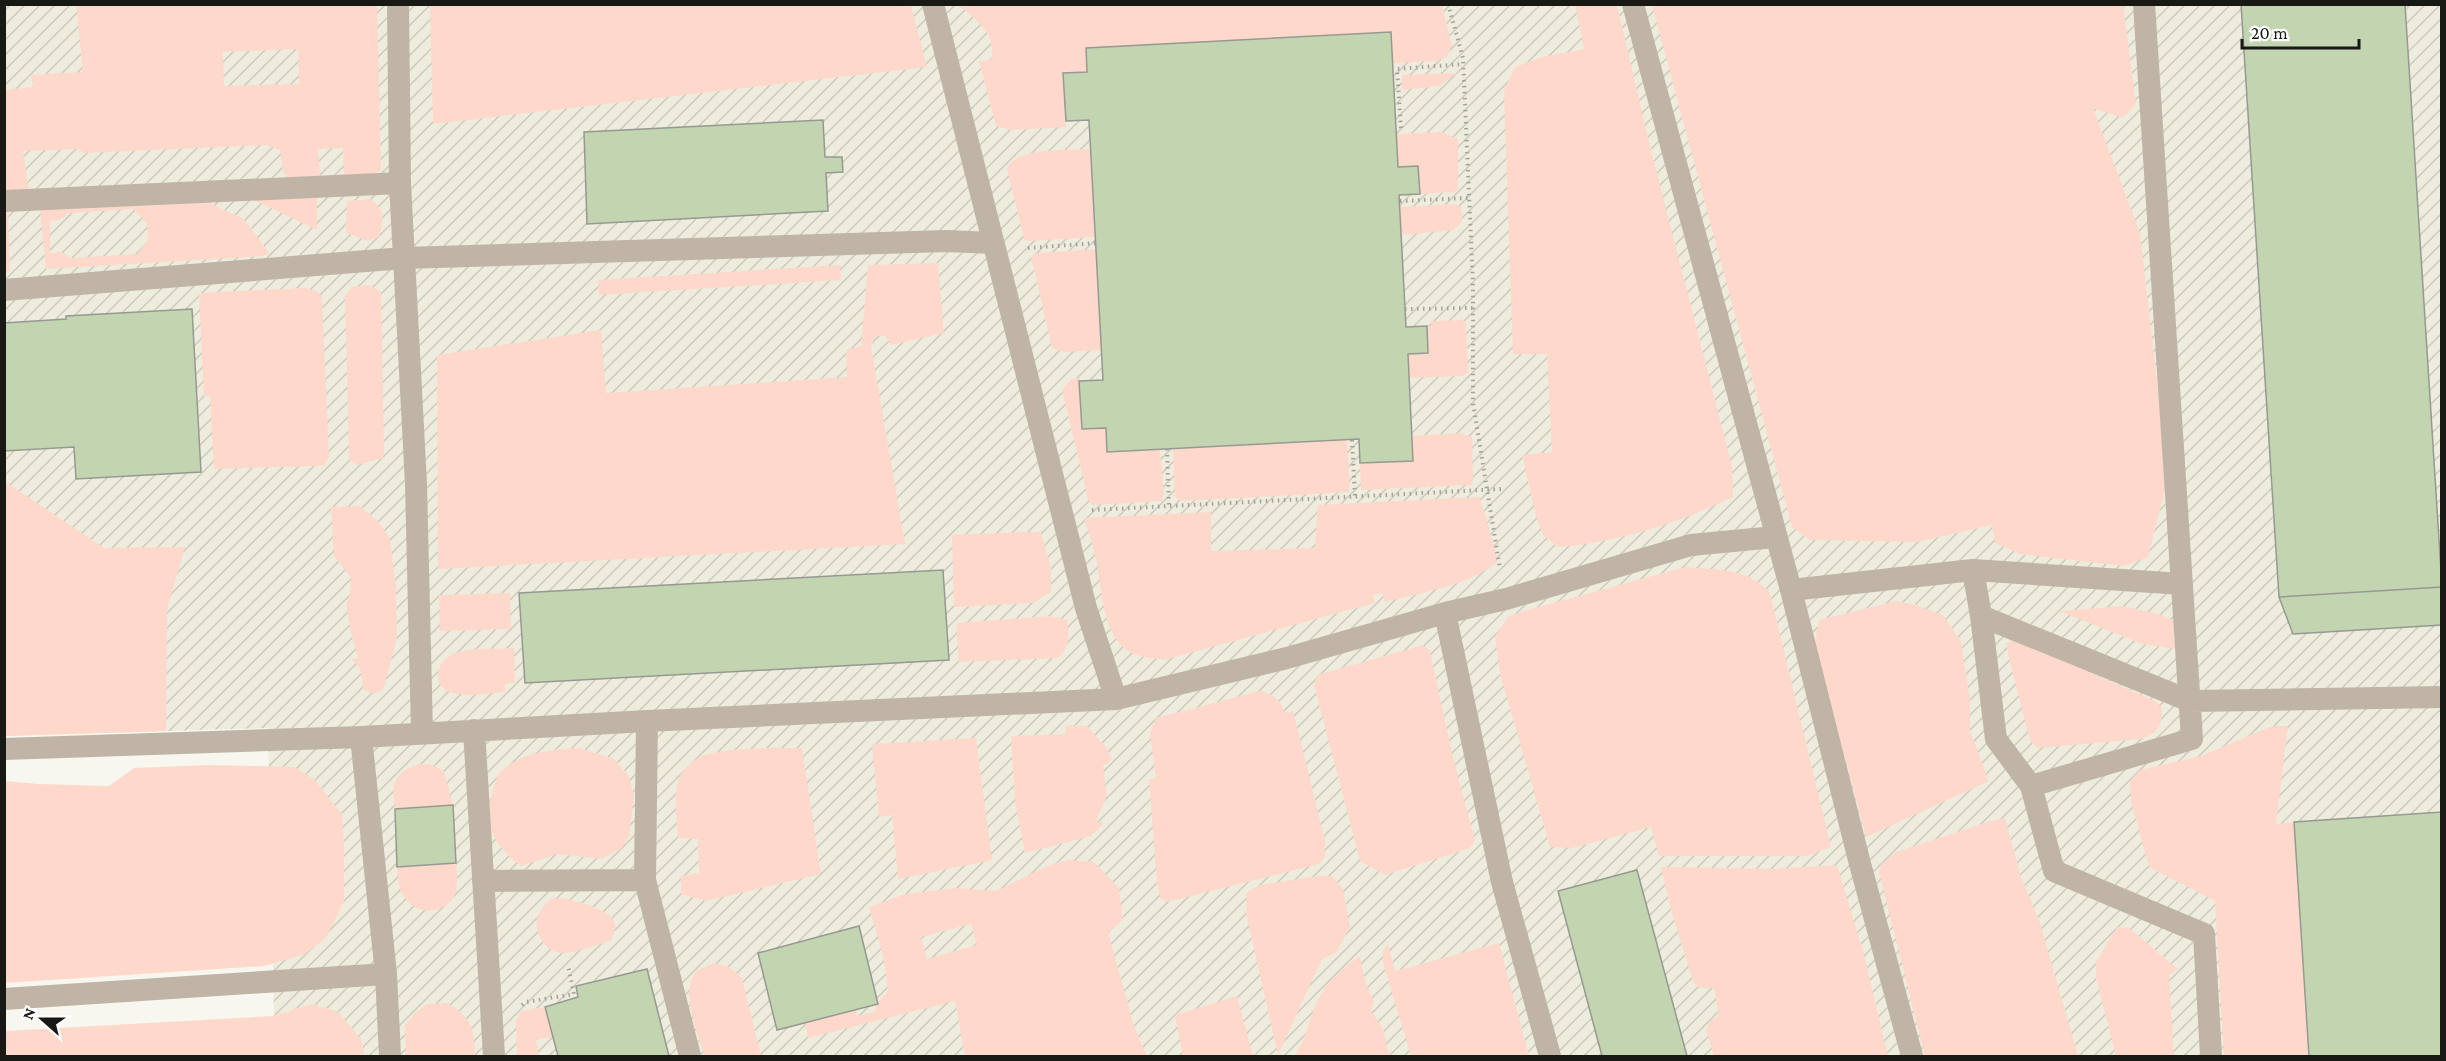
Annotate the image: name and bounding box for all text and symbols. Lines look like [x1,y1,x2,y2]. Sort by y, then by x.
scale bar [2242,12,2359,50]
text: 20 m [2251,23,2288,43]
north arrow [12,989,72,1049]
text: N [19,1006,38,1022]

